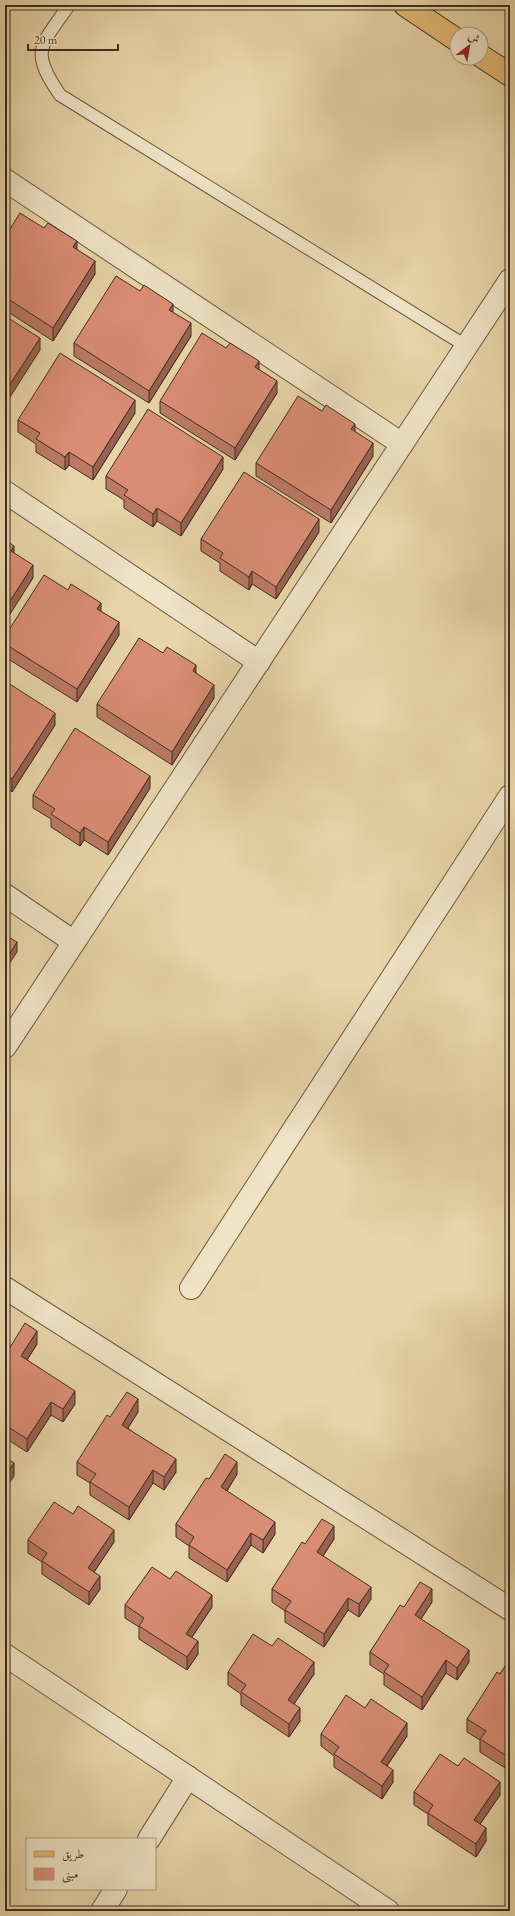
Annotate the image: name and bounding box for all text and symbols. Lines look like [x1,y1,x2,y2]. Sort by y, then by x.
scale bar [28,26,118,52]
north arrow [449,26,489,66]
text: ش [466,29,483,46]
text: 20 m [34,32,58,48]
legend [26,1838,156,1890]
text: طريق [62,1846,84,1862]
text: مبنى [62,1866,78,1883]

